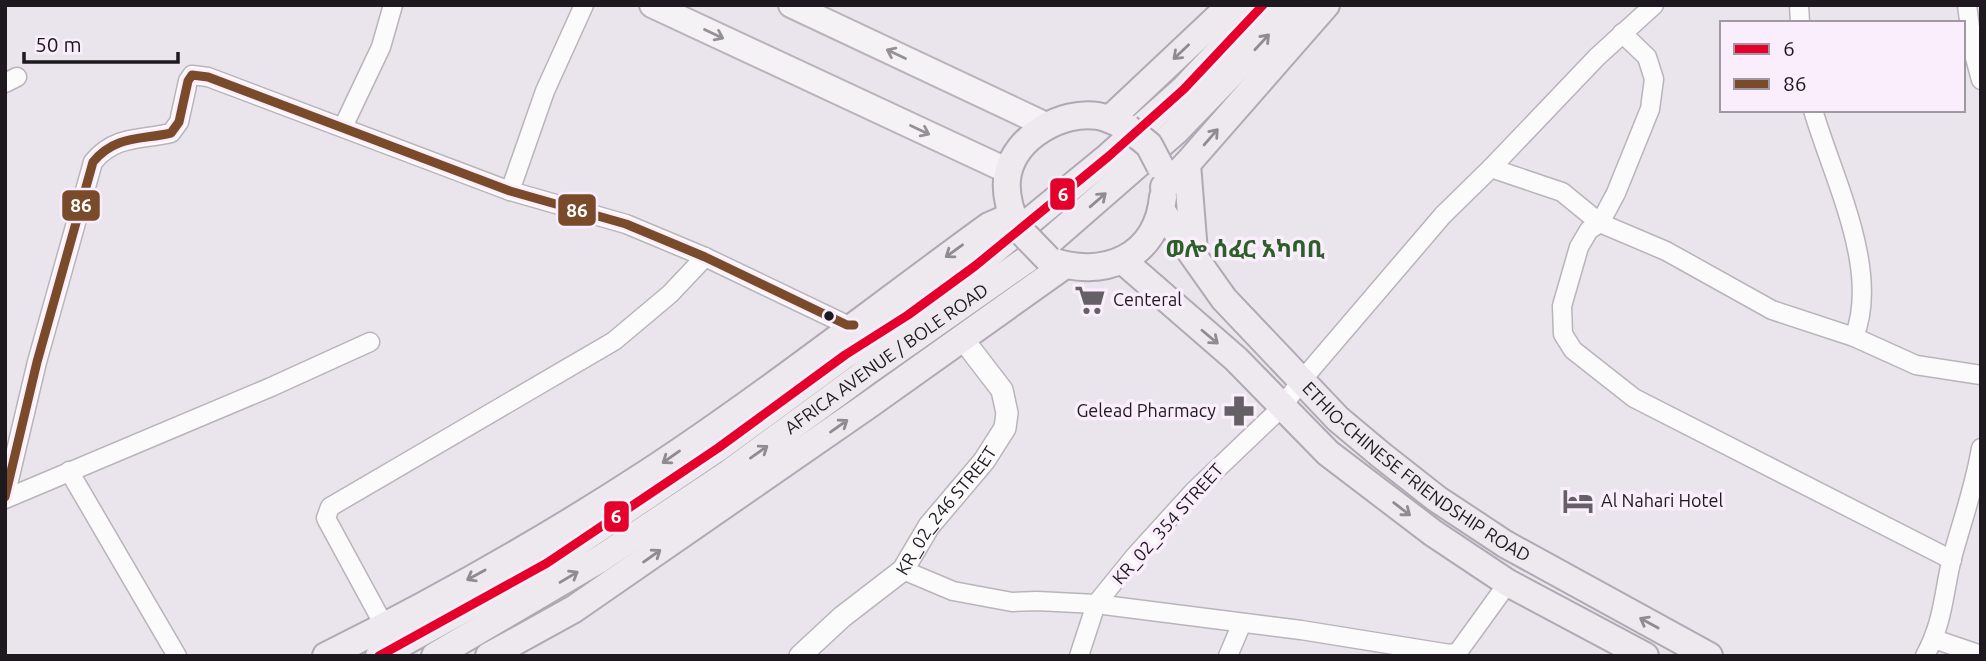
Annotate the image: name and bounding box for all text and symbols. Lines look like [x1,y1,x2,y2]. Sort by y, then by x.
scale bar [24,21,178,65]
legend [1720,21,1965,112]
one-way arrow [703,28,724,41]
text: 50 m [35,32,82,56]
one-way arrow [1254,34,1271,51]
text: 6 [1783,36,1795,60]
one-way arrow [1172,44,1190,60]
one-way arrow [886,47,907,60]
text: 86 [1783,71,1807,95]
one-way arrow [909,124,930,137]
one-way arrow [1202,128,1218,146]
line badge: 6 [1049,177,1076,211]
text: 6 [1058,183,1068,205]
line badge: 86 [61,189,101,222]
one-way arrow [1089,192,1107,208]
line badge: 86 [557,193,597,227]
text: 86 [70,194,92,216]
text: 86 [566,199,588,221]
district label: ወሎ ሰፈር አካባቢ [1165,235,1325,262]
one-way arrow [945,244,964,258]
street label: AFRICA AVENUE / BOLE ROAD [781,279,991,438]
supermarket icon: Centeral [1073,283,1107,317]
place label: Centeral [1113,289,1182,309]
unlabelled marker [822,309,836,323]
one-way arrow [1201,330,1219,345]
street label: ETHIO-CHINESE FRIENDSHIP ROAD [1299,377,1534,565]
pharmacy icon: Gelead Pharmacy [1222,394,1256,428]
place label: Gelead Pharmacy [1076,400,1216,420]
one-way arrow [828,419,848,433]
street label: KR_02_246 STREET [891,442,1000,578]
one-way arrow [749,445,768,459]
one-way arrow [662,450,681,464]
street label: KR_02_354 STREET [1108,459,1227,589]
hotel icon: Al Nahari Hotel [1561,484,1595,518]
place label: Al Nahari Hotel [1601,490,1724,510]
line badge: 6 [603,500,630,533]
one-way arrow [1393,501,1411,517]
text: 6 [611,505,621,527]
one-way arrow [641,549,661,563]
one-way arrow [467,568,487,582]
one-way arrow [558,570,578,584]
one-way arrow [1639,616,1659,630]

